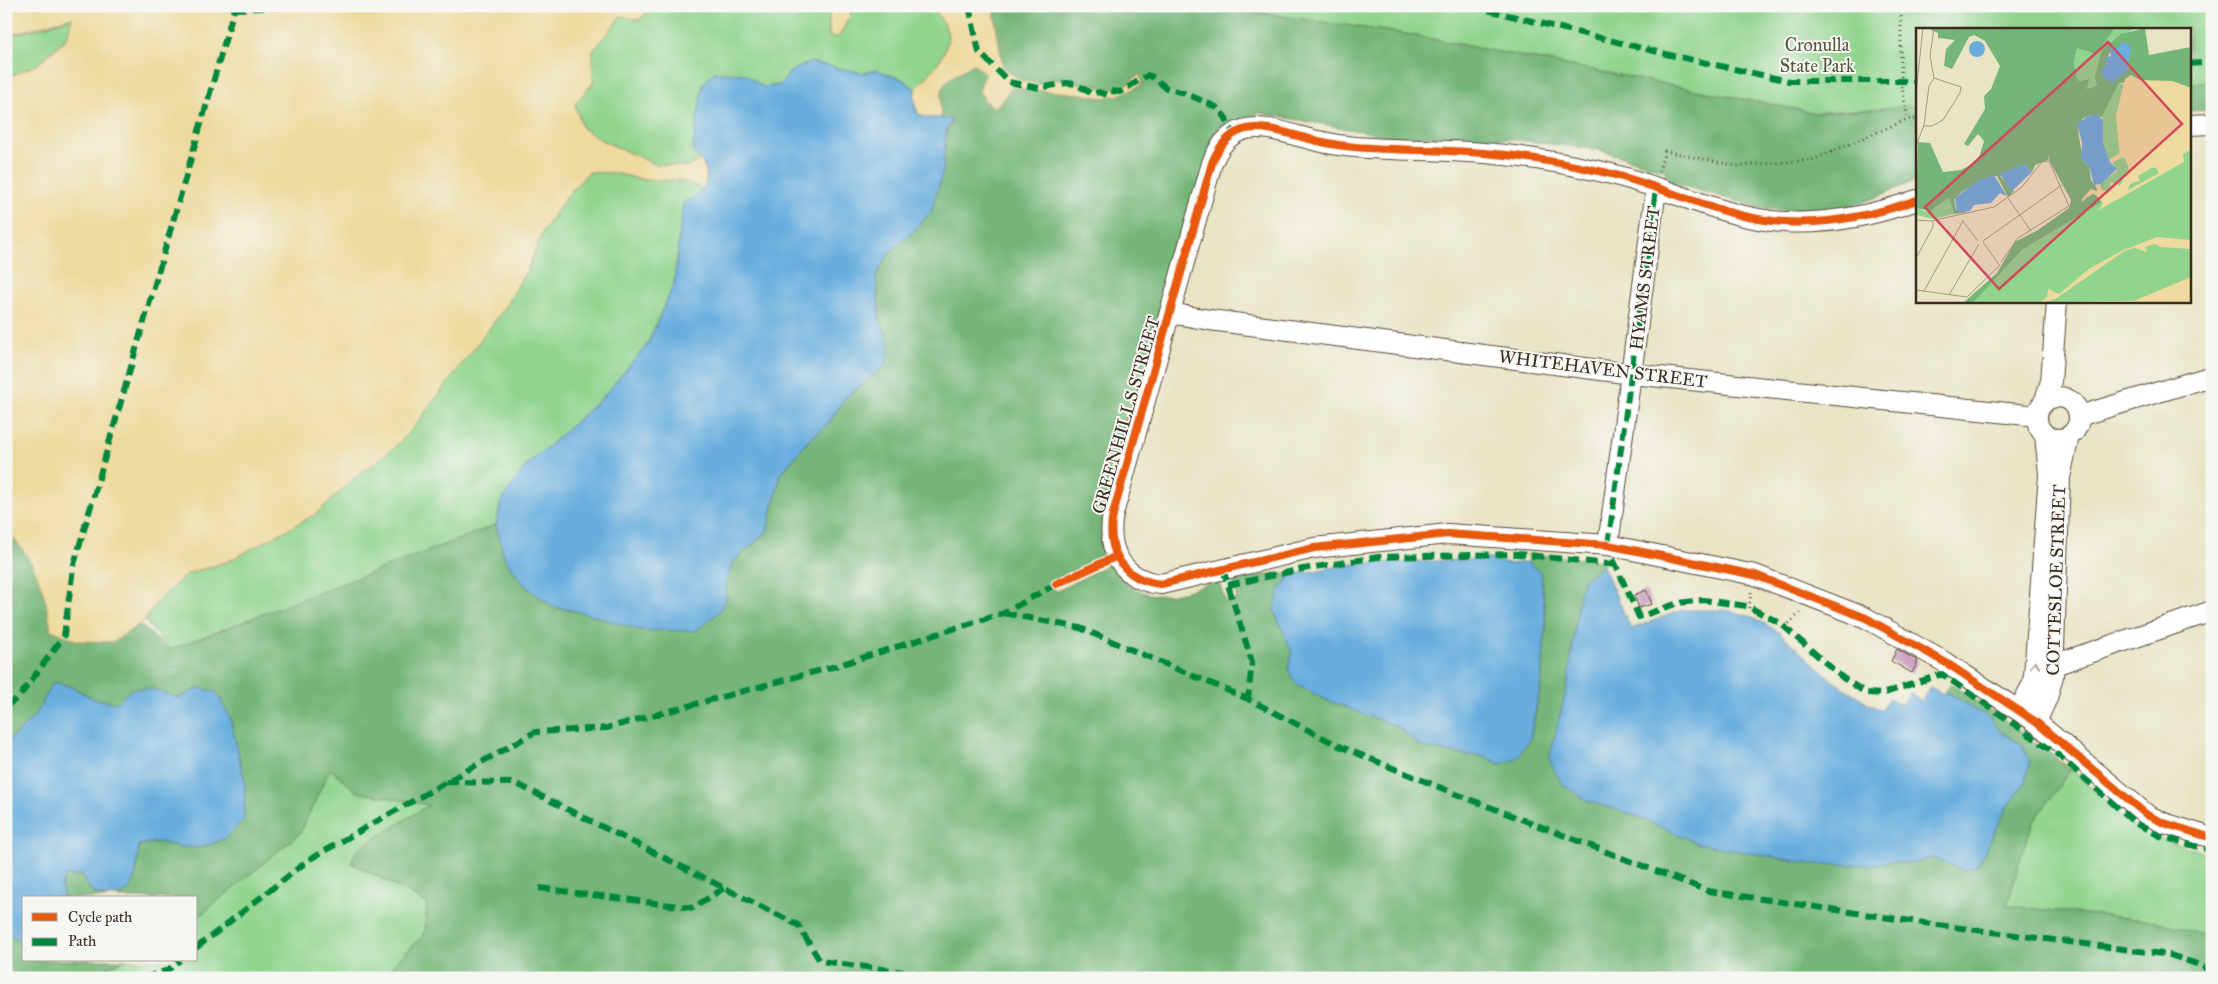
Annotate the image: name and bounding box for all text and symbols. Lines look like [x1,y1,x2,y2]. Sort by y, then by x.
inset map [1916,28,2190,302]
park label: Cronulla State Park [1780,34,1855,77]
street label: HYAMS STREET [1625,205,1665,351]
street label: GREENHILLS STREET [1087,314,1165,516]
street label: WHITEHAVEN STREET [1497,345,1709,393]
street label: COTTESLOE STREET [2042,484,2070,676]
one-way arrow [2029,661,2040,669]
legend [22,896,198,962]
text: Cycle path [68,908,133,926]
text: Path [68,932,97,950]

